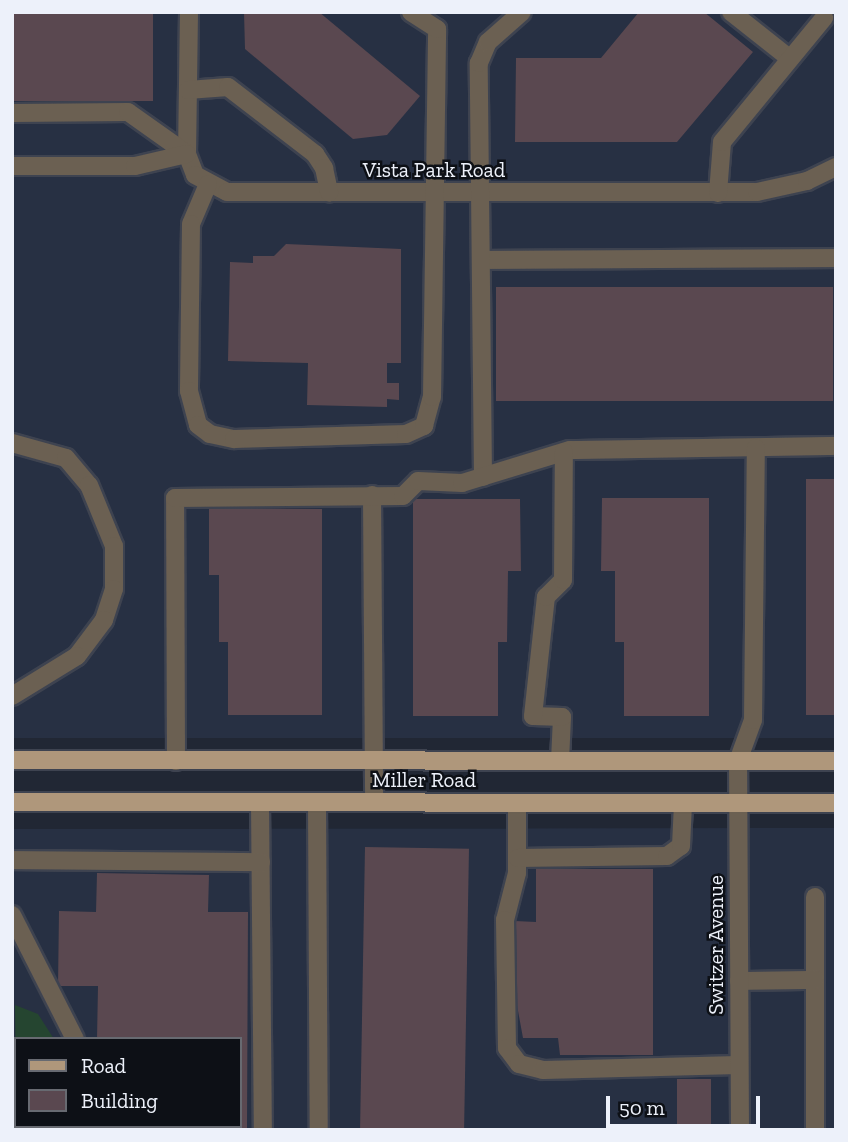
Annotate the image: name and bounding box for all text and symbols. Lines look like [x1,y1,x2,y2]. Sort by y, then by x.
street label: Vista Park Road [363,157,505,183]
street label: Miller Road [372,767,476,793]
street label: Switzer Avenue [703,875,729,1015]
legend [14,1037,242,1128]
text: Road [81,1053,126,1078]
scale bar [610,1082,764,1126]
text: Building [81,1088,158,1113]
text: 50 m [619,1095,665,1120]

